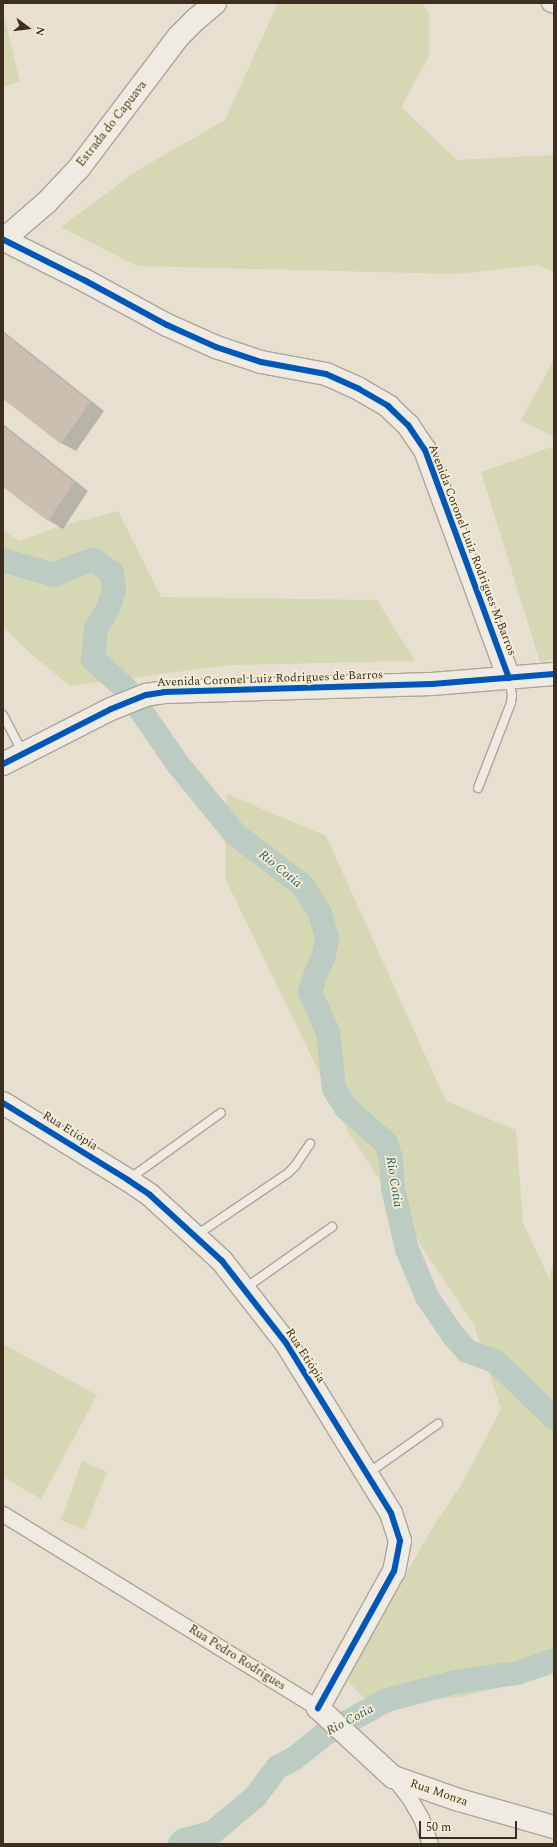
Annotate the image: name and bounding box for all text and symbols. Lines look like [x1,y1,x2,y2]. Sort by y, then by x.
north arrow [8,8,48,48]
text: N [31,25,49,38]
street label: Estrada do Capuava [74,78,150,170]
street label: Avenida Coronel Luiz Rodrigues M,Barros [425,442,519,658]
street label: Avenida Coronel Luiz Rodrigues de Barros [157,668,383,690]
water label: Rio Cotia [255,847,305,891]
street label: Rua Etiópia [40,1108,100,1154]
water label: Rio Cotia [382,1156,406,1208]
street label: Rua Etiópia [282,1326,328,1386]
street label: Rua Pedro Rodrigues [186,1622,288,1694]
water label: Rio Cotia [324,1701,376,1739]
street label: Rua Monza [408,1776,470,1810]
scale bar [421,1813,519,1839]
text: 50 m [426,1818,451,1837]

